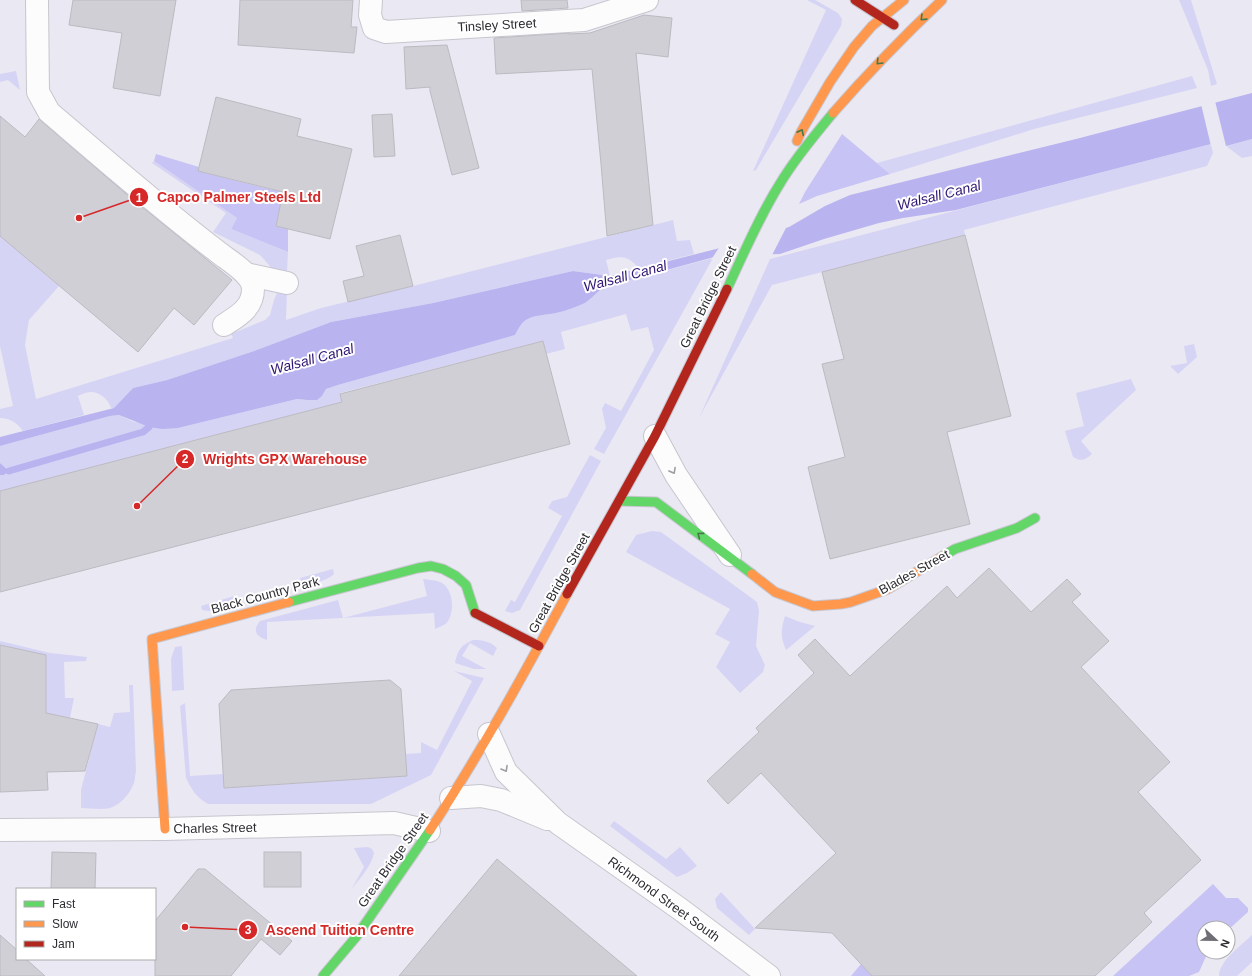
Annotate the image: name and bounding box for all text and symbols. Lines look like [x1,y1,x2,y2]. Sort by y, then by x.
one-way arrow [920,13,928,21]
street label: Tinsley Street [457,15,537,35]
one-way arrow [876,57,884,65]
one-way arrow [797,129,804,137]
water label: Walsall Canal [896,177,983,213]
callout: Capco Palmer Steels Ltd [129,184,329,210]
text: Capco Palmer Steels Ltd [157,189,321,205]
text: 1 [136,191,143,205]
street label: Great Bridge Street [677,243,739,351]
water label: Walsall Canal [582,257,669,295]
water label: Walsall Canal [269,340,356,378]
callout: Wrights GPX Warehouse [175,446,375,472]
text: Wrights GPX Warehouse [203,451,367,467]
text: 2 [182,452,189,466]
one-way arrow [668,467,676,474]
street label: Great Bridge Street [525,530,593,636]
one-way arrow [698,533,705,540]
street label: Blades Street [876,546,952,597]
street label: Black Country Park [209,573,321,617]
one-way arrow [501,765,508,772]
street label: Great Bridge Street [355,810,431,910]
street label: Charles Street [173,820,257,836]
street label: Richmond Street South [605,853,723,945]
legend [16,888,156,960]
text: Fast [52,897,76,911]
text: Slow [52,917,78,931]
callout: Ascend Tuition Centre [238,917,422,943]
north arrow [1196,920,1236,960]
text: Ascend Tuition Centre [266,922,414,938]
text: 3 [245,923,252,937]
text: Jam [52,937,75,951]
text: N [1218,938,1232,950]

